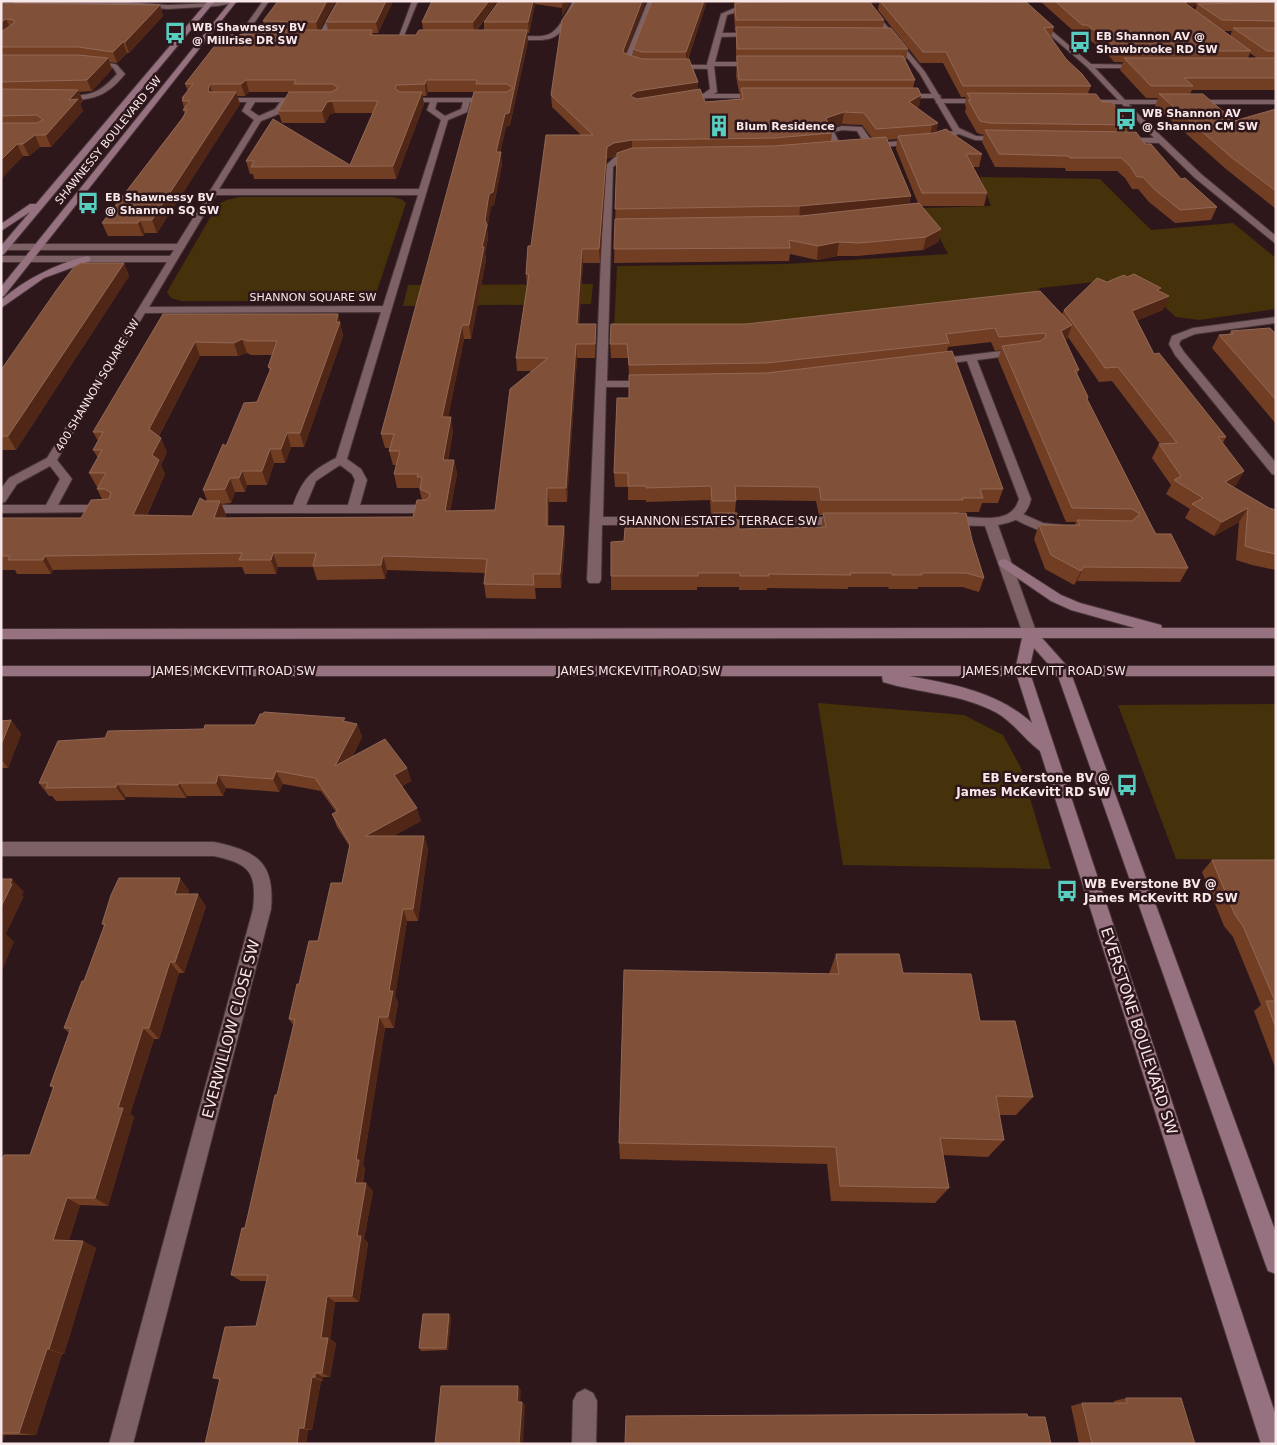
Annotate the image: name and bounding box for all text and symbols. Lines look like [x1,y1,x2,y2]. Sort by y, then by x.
bus stop icon: WB Shawnessy BV @ Millrise DR SW [162,20,188,46]
place label: WB Shawnessy BV @ Millrise DR SW [192,21,306,47]
bus stop icon: EB Shannon AV @ Shawbrooke RD SW [1067,29,1093,55]
place label: EB Shannon AV @ Shawbrooke RD SW [1096,30,1218,56]
street label: SHAWNESSY BOULEVARD SW [53,73,164,207]
bus stop icon: WB Shannon AV @ Shannon CM SW [1113,106,1139,132]
place label: WB Shannon AV @ Shannon CM SW [1142,107,1258,133]
building icon: Blum Residence [706,113,732,139]
place label: Blum Residence [736,120,835,133]
bus stop icon: EB Shawnessy BV @ Shannon SQ SW [75,190,101,216]
place label: EB Shawnessy BV @ Shannon SQ SW [105,191,219,217]
street label: SHANNON SQUARE SW [250,291,377,304]
street label: 400 SHANNON SQUARE SW [53,317,142,453]
street label: SHANNON ESTATES TERRACE SW [619,514,817,528]
street label: JAMES MCKEVITT ROAD SW [151,664,316,678]
street label: JAMES MCKEVITT ROAD SW [556,664,721,678]
street label: JAMES MCKEVITT ROAD SW [961,664,1126,678]
place label: EB Everstone BV @ James McKevitt RD SW [955,771,1110,799]
bus stop icon: EB Everstone BV @ James McKevitt RD SW [1114,772,1140,798]
place label: WB Everstone BV @ James McKevitt RD SW [1083,877,1238,905]
bus stop icon: WB Everstone BV @ James McKevitt RD SW [1054,878,1080,904]
street label: EVERSTONE BOULEVARD SW [1097,925,1181,1137]
street label: EVERWILLOW CLOSE SW [198,938,264,1120]

